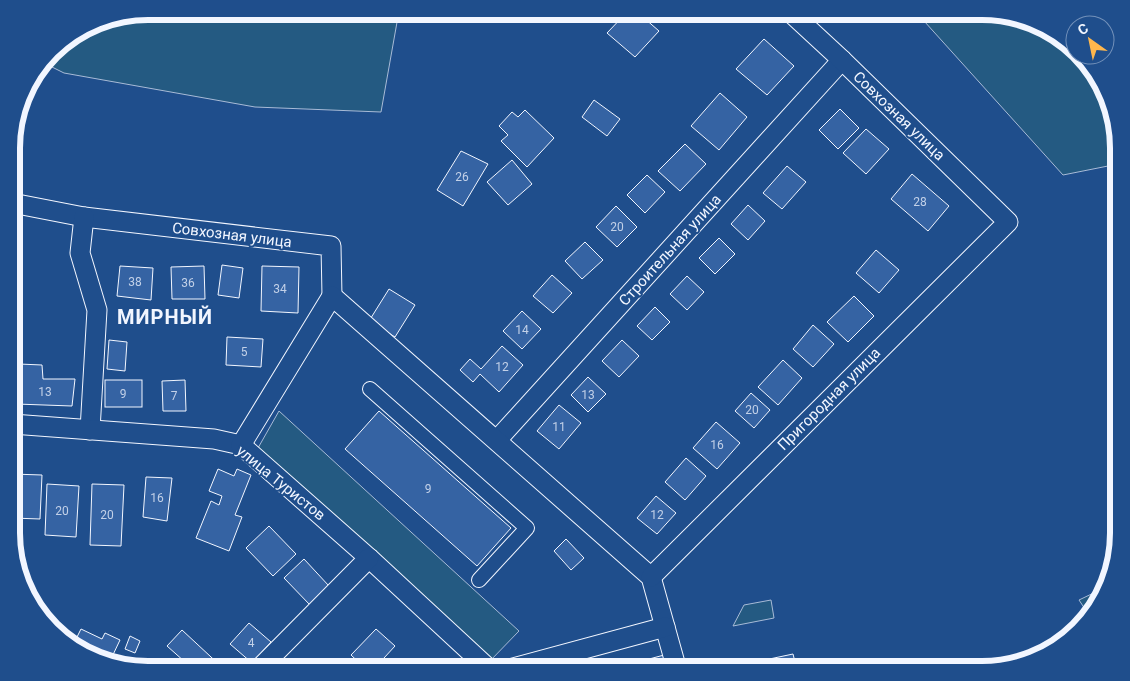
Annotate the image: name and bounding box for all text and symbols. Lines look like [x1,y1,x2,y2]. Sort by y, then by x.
north arrow [1065,15,1115,65]
text: С [1075,20,1091,38]
street label: Совхозная улица [849,68,949,164]
house number: 26 [455,170,469,184]
street label: Строительная улица [615,190,725,310]
house number: 28 [913,195,927,209]
street label: Совхозная улица [171,219,293,251]
house number: 20 [610,220,624,234]
house number: 38 [128,275,142,289]
house number: 36 [181,276,195,290]
house number: 34 [273,282,287,296]
district label: МИРНЫЙ [117,305,213,329]
house number: 14 [515,323,529,337]
street label: Пригородная улица [774,344,884,454]
house number: 5 [241,345,248,359]
house number: 12 [495,360,509,374]
house number: 13 [38,385,52,399]
house number: 9 [120,387,126,401]
house number: 13 [581,388,595,402]
house number: 7 [171,389,178,403]
house number: 20 [745,403,759,417]
house number: 11 [552,420,566,434]
house number: 16 [710,438,724,452]
street label: улица Туристов [233,442,329,524]
house number: 9 [425,482,431,496]
house number: 16 [150,491,164,505]
house number: 20 [55,504,69,518]
house number: 20 [100,508,114,522]
house number: 12 [650,508,664,522]
house number: 4 [248,636,255,650]

